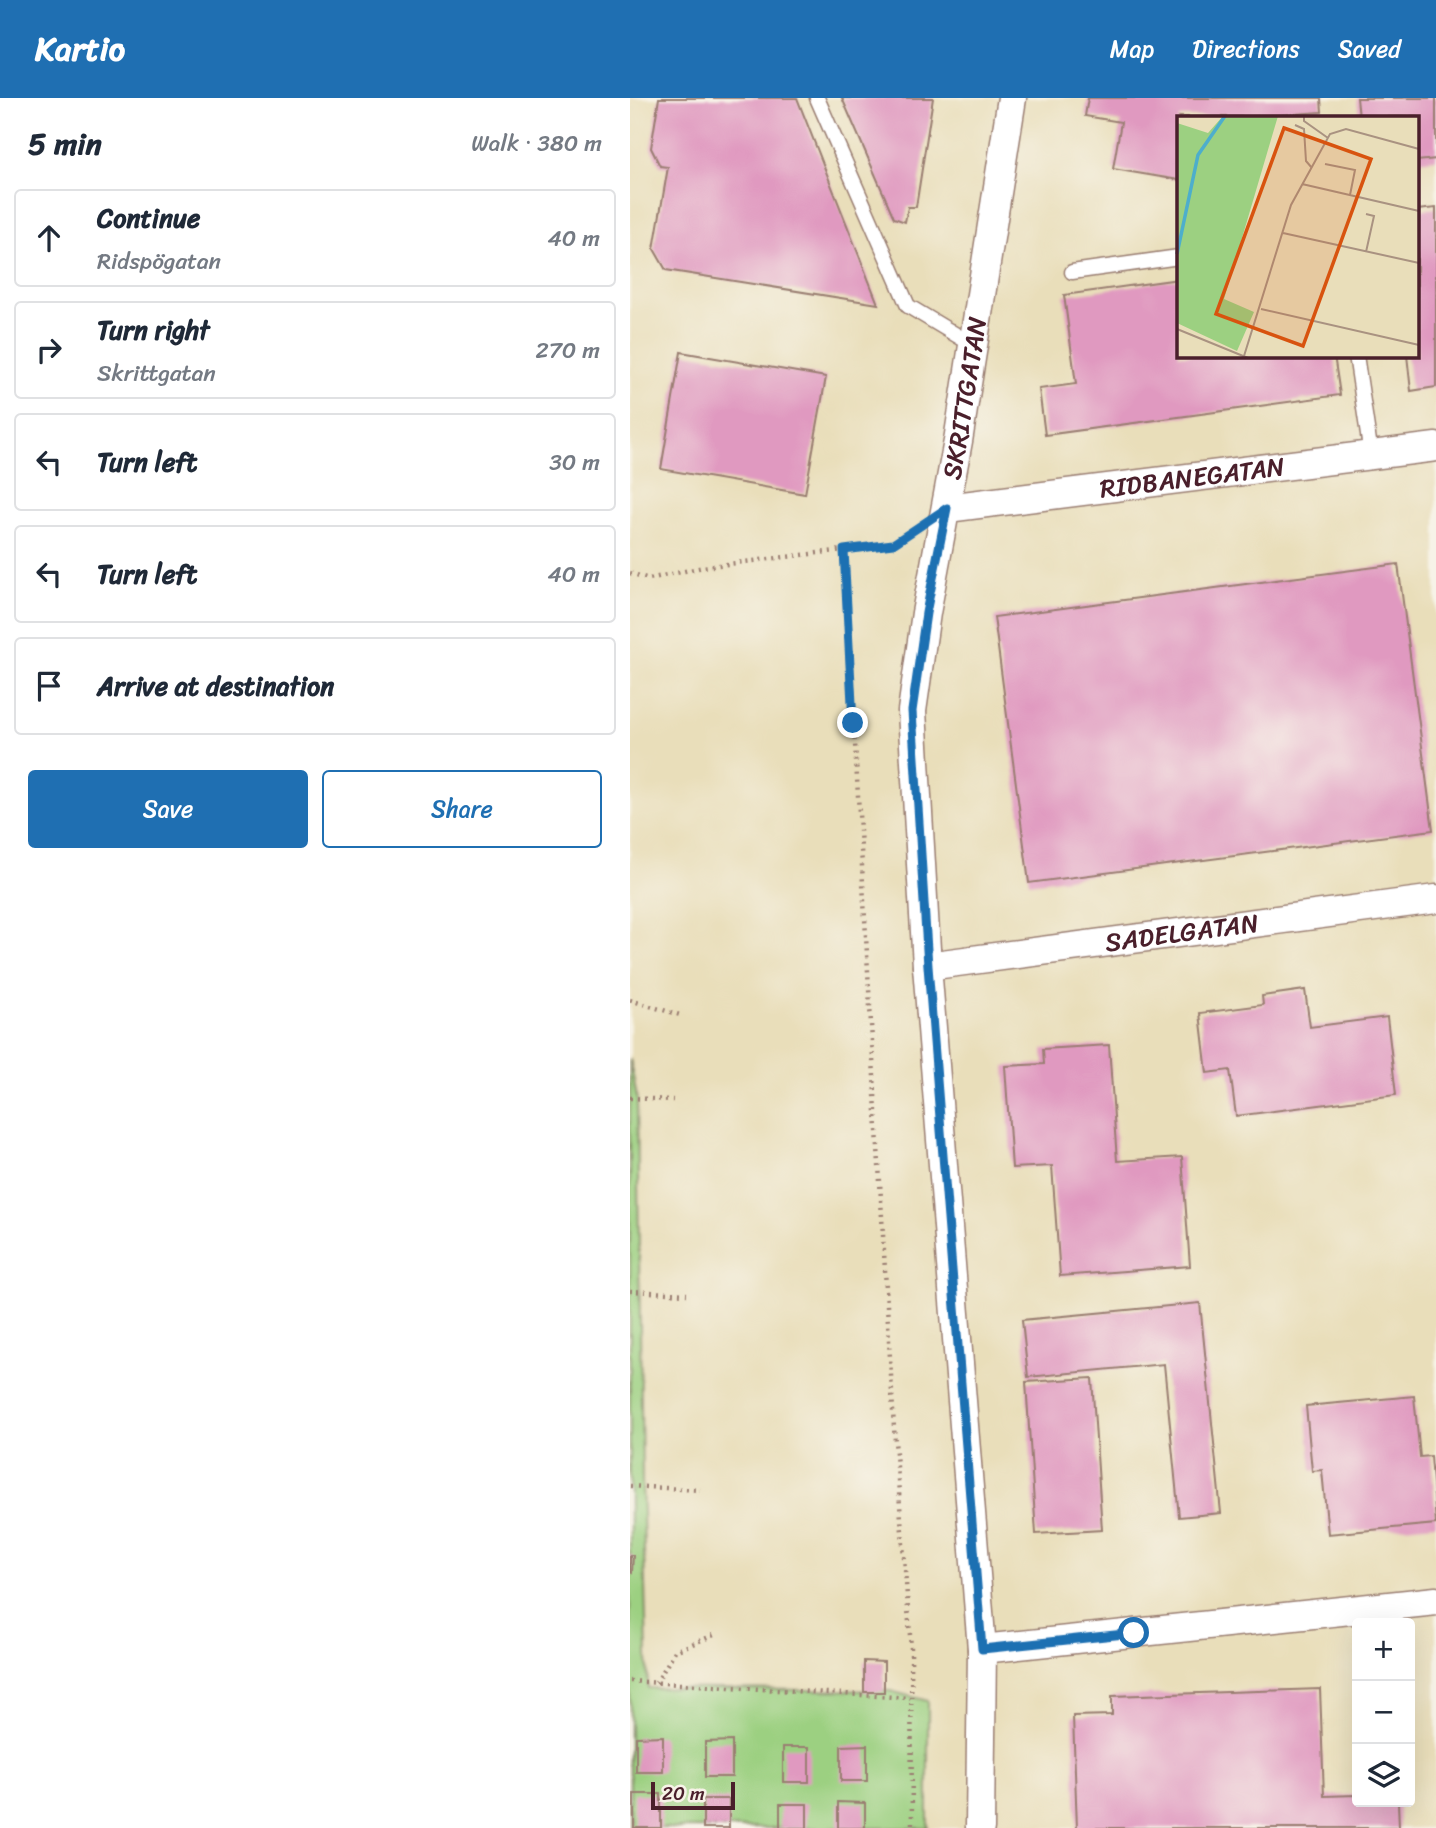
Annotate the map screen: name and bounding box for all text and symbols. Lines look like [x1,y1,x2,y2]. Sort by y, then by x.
text: Kartio [35,20,125,78]
text: Map [1110,28,1154,70]
text: Directions [1192,28,1300,70]
text: Saved [1338,28,1401,70]
inset map [1177,116,1418,357]
text: 5 min [28,117,102,171]
text: Walk · 380 m [471,123,602,164]
text: Continue [97,195,200,241]
text: 40 m [547,218,600,259]
icon: ahead [30,219,68,257]
text: Ridspögatan [97,241,221,282]
text: Turn right [97,307,210,353]
street label: SKRITTGATAN [928,313,1000,483]
text: 270 m [535,330,600,371]
icon: right [30,331,68,369]
text: Skrittgatan [97,353,216,394]
text: Turn left [97,439,197,485]
text: 30 m [549,442,600,483]
icon: left [30,443,68,481]
street label: RIDBANEGATAN [1097,443,1287,512]
text: Turn left [97,551,197,597]
text: 40 m [547,554,600,595]
icon: left [30,555,68,593]
text: Arrive at destination [97,663,334,709]
icon: arrive [30,667,68,705]
route end [837,707,868,738]
button: Save [28,770,308,848]
button: Share [322,770,602,848]
street label: SADELGATAN [1102,900,1261,965]
route start [1118,1617,1149,1648]
map controls [1352,1618,1415,1807]
button: + [1352,1618,1415,1681]
button: − [1352,1681,1415,1744]
button: layers [1352,1744,1415,1807]
text: 20 m [662,1777,705,1810]
scale bar [651,1779,735,1811]

